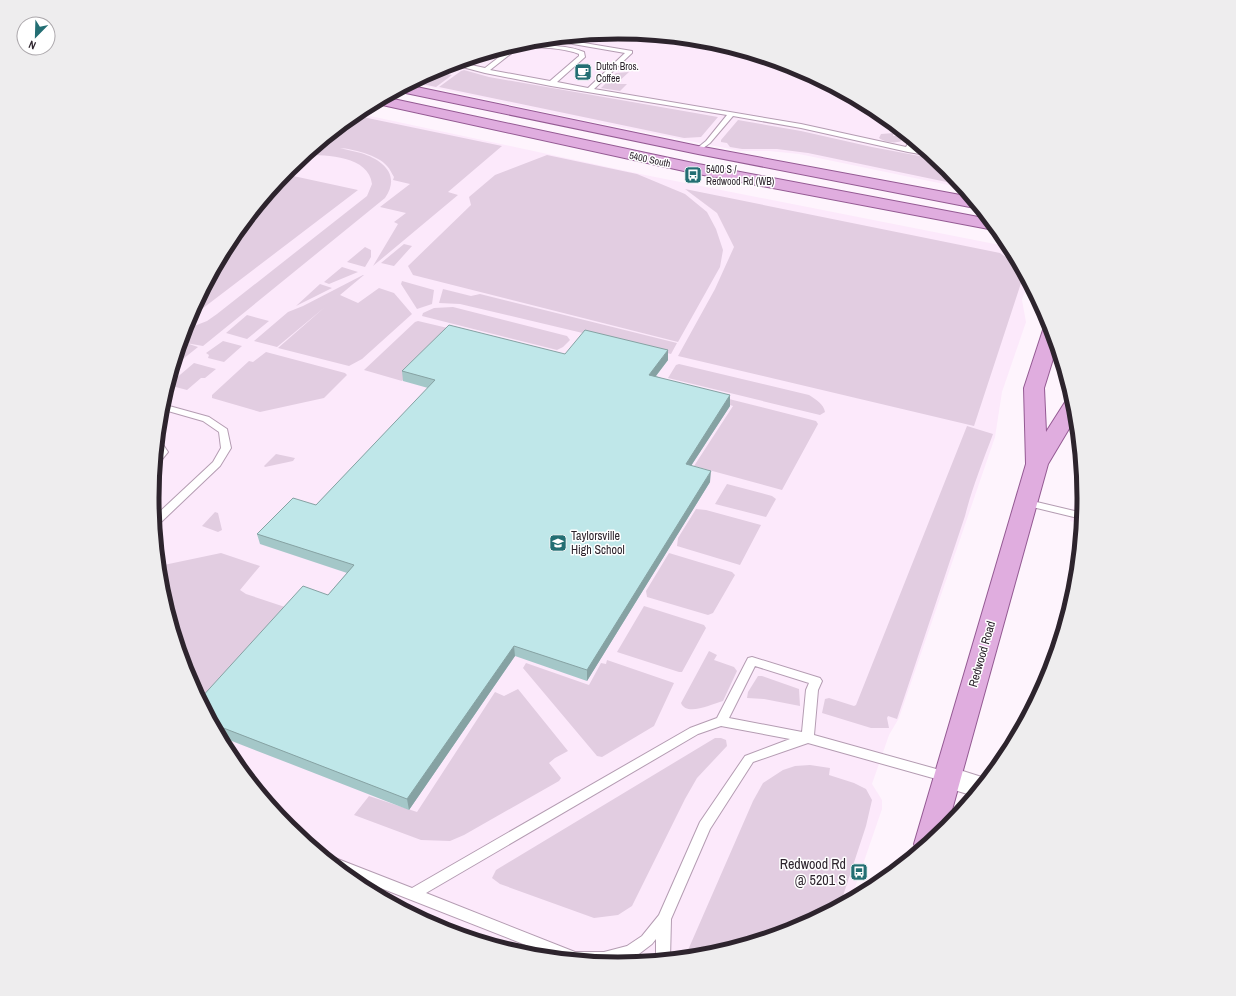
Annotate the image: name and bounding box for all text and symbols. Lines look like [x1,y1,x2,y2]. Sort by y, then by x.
north arrow [16,16,56,56]
text: N [26,37,38,53]
place label: Dutch Bros. Coffee [596,60,639,85]
cafe icon: Dutch Bros. Coffee [573,62,593,82]
street label: 5400 South [628,149,672,170]
place label: 5400 S / Redwood Rd (WB) [706,163,775,188]
bus stop icon: 5400 S / Redwood Rd (WB) [683,165,703,185]
place label: Taylorsville High School [571,528,625,558]
school or university icon: Taylorsville High School [548,533,568,553]
street label: Redwood Road [965,619,999,689]
place label: Redwood Rd @ 5201 S [780,855,846,889]
bus stop icon: Redwood Rd @ 5201 S [849,862,869,882]

